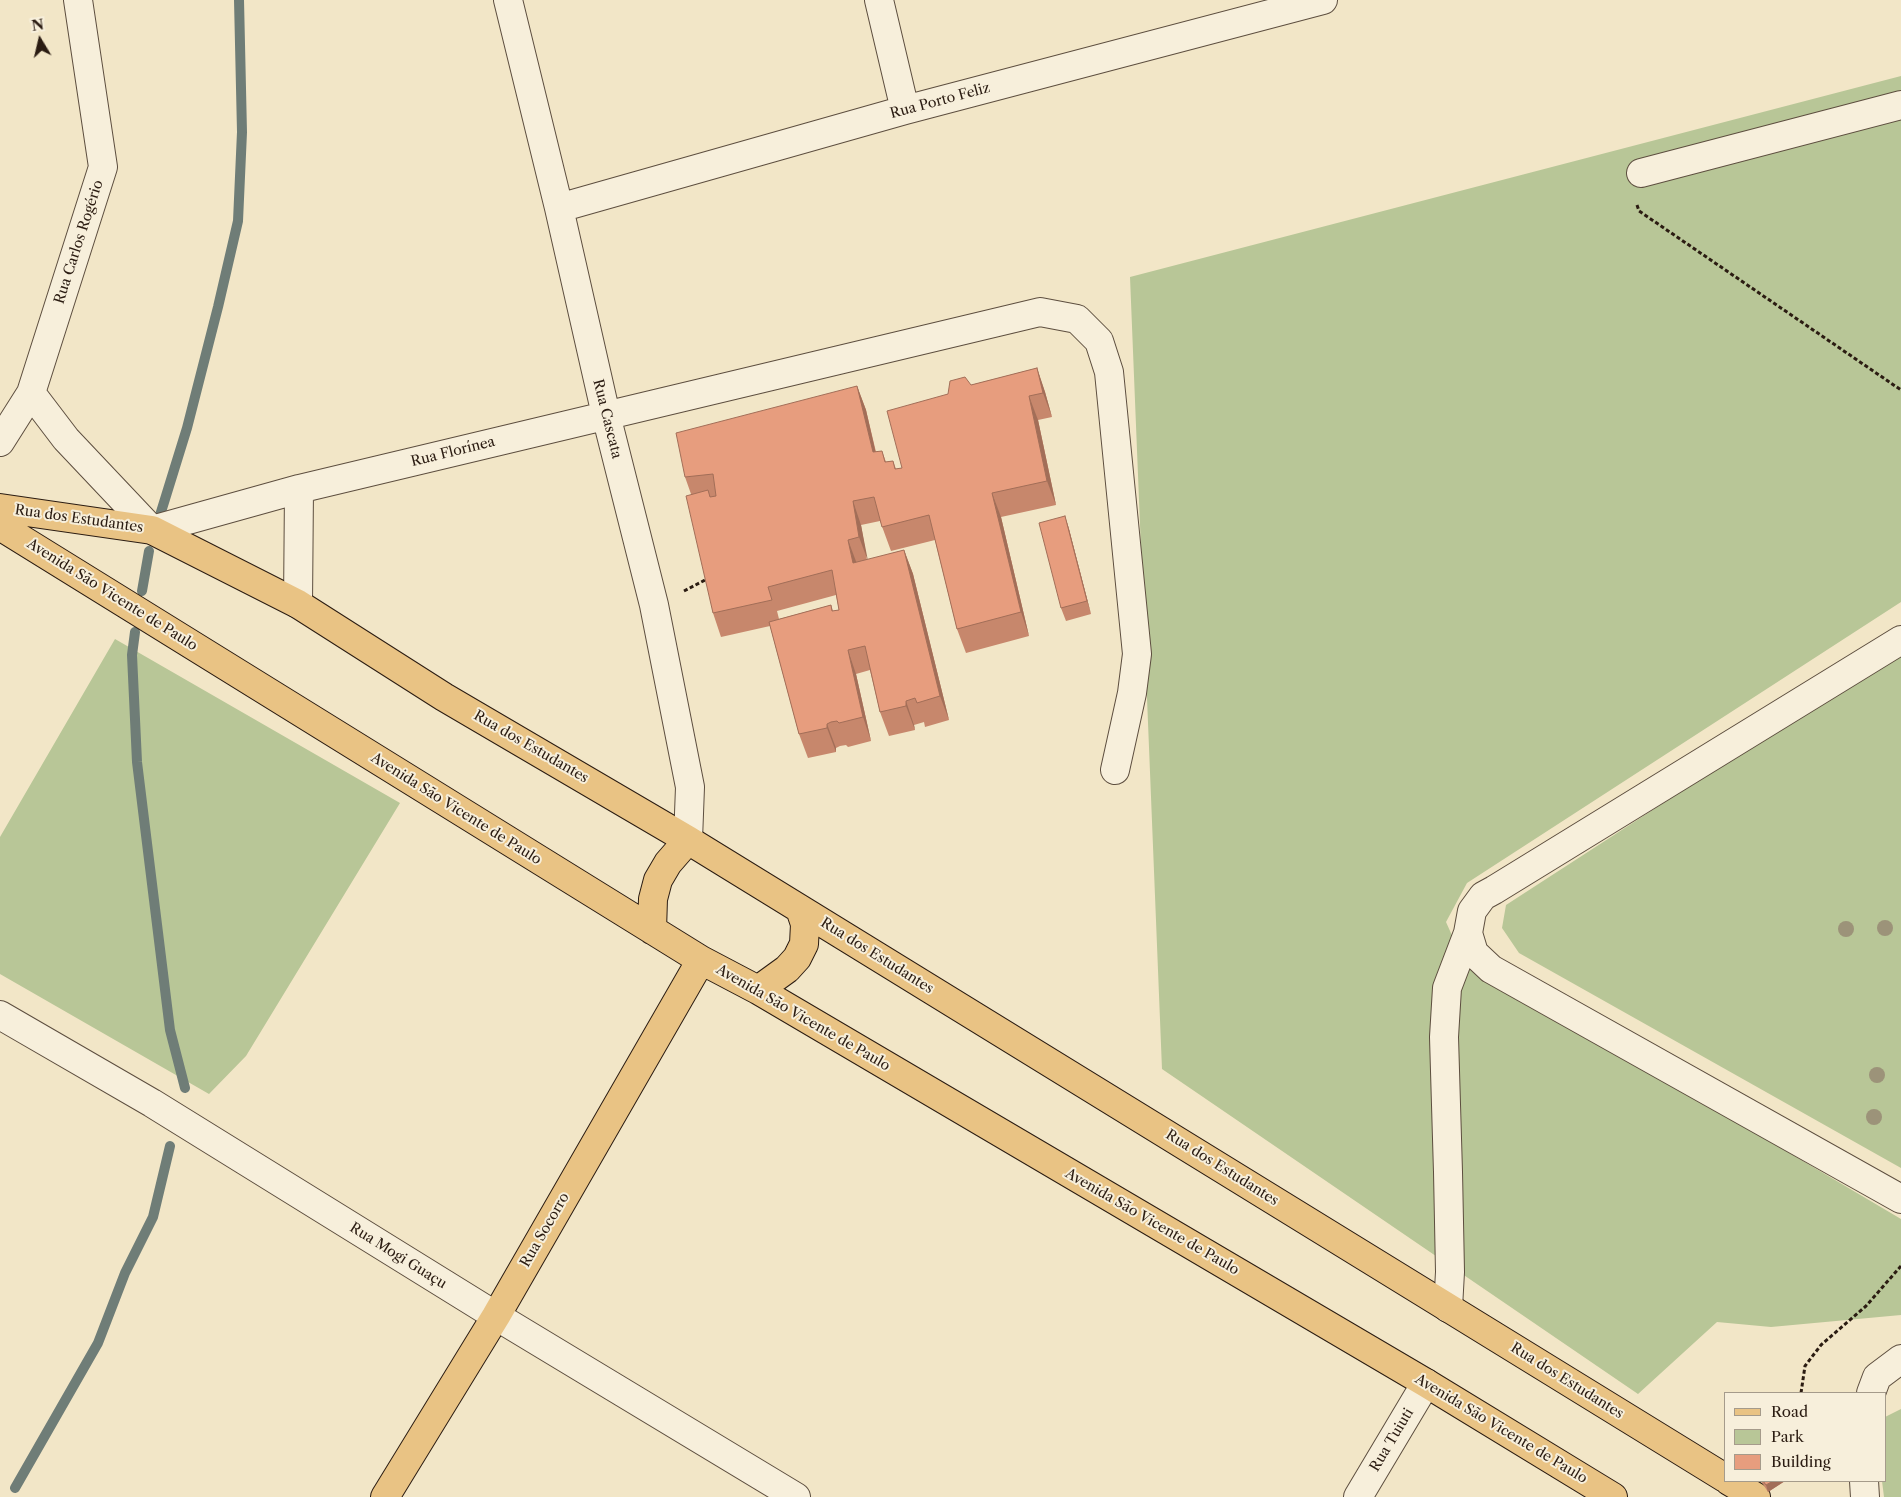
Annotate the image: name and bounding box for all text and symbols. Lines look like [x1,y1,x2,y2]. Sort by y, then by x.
north arrow [15,15,65,65]
text: N [30,15,45,35]
street label: Rua Porto Feliz [888,80,992,122]
street label: Rua Carlos Rogério [51,178,107,306]
street label: Rua Cascata [589,378,625,460]
street label: Rua Florínea [409,433,497,471]
street label: Rua dos Estudantes [14,502,144,536]
street label: Avenida São Vicente de Paulo [24,535,200,655]
street label: Rua dos Estudantes [471,707,591,787]
street label: Avenida São Vicente de Paulo [368,749,544,869]
street label: Rua dos Estudantes [818,915,936,997]
street label: Avenida São Vicente de Paulo [713,961,893,1075]
street label: Rua dos Estudantes [1163,1127,1281,1209]
street label: Avenida São Vicente de Paulo [1062,1165,1242,1279]
street label: Rua Socorro [517,1190,573,1270]
street label: Rua Mogi Guaçu [346,1219,450,1293]
street label: Rua dos Estudantes [1508,1340,1626,1422]
street label: Avenida São Vicente de Paulo [1412,1371,1590,1487]
legend [1724,1392,1886,1482]
text: Road [1771,1402,1808,1421]
street label: Rua Tuiuti [1367,1405,1417,1475]
text: Park [1771,1427,1804,1446]
text: Building [1771,1452,1831,1471]

